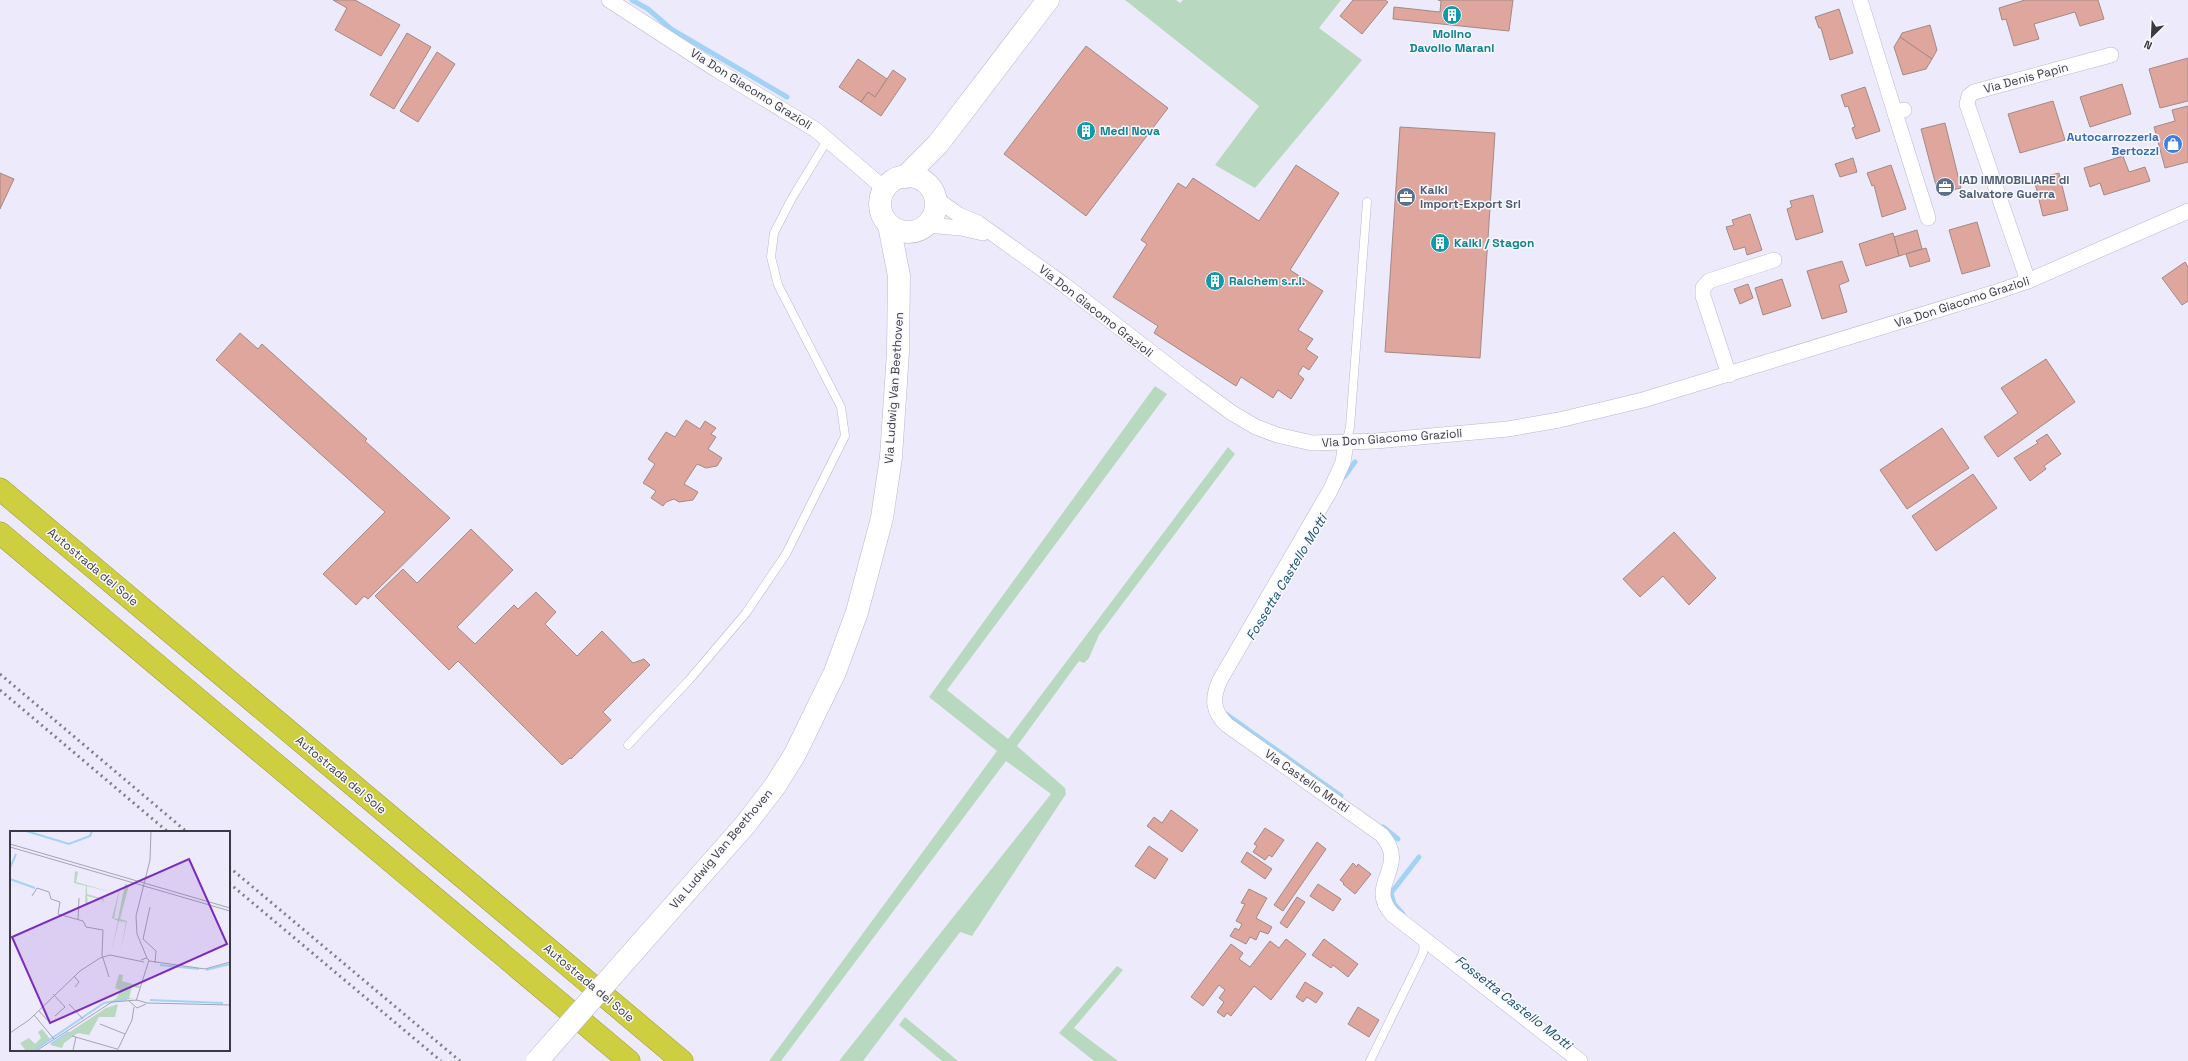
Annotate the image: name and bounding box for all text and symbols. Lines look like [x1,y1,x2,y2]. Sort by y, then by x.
building icon: Molino Davolio Marani [1441,4,1463,26]
north arrow [2132,16,2172,56]
place label: Molino Davolio Marani [1410,26,1494,56]
text: N [2142,37,2154,53]
street label: Via Don Giacomo Grazioli [687,45,815,133]
street label: Via Denis Papin [1982,59,2070,97]
building icon: Medi Nova [1075,120,1097,142]
place label: Medi Nova [1100,123,1160,139]
place label: Autocarrozzeria Bertozzi [2067,129,2159,159]
shop icon: Autocarrozzeria Bertozzi [2162,133,2184,155]
place label: IAD IMMOBILIARE di Salvatore Guerra [1959,172,2070,202]
office icon: IAD IMMOBILIARE di Salvatore Guerra [1934,176,1956,198]
place label: Kalki Import-Export Srl [1420,182,1521,212]
office icon: Kalki Import-Export Srl [1395,186,1417,208]
building icon: Kalki / Stagon [1429,232,1451,254]
place label: Kalki / Stagon [1454,235,1534,251]
street label: Via Don Giacomo Grazioli [1036,261,1156,361]
building icon: Raichem s.r.l. [1204,270,1226,292]
place label: Raichem s.r.l. [1229,273,1305,289]
street label: Via Don Giacomo Grazioli [1893,273,2031,331]
street label: Via Ludwig Van Beethoven [881,312,907,464]
street label: Via Don Giacomo Grazioli [1321,425,1463,451]
water label: Fossetta Castello Motti [1242,510,1332,643]
street label: Autostrada del Sole [44,524,142,610]
street label: Autostrada del Sole [292,732,390,818]
street label: Via Castello Motti [1261,746,1353,816]
street label: Via Ludwig Van Beethoven [666,786,776,912]
inset map [10,831,230,1051]
street label: Autostrada del Sole [540,940,638,1026]
water label: Fossetta Castello Motti [1452,951,1577,1054]

